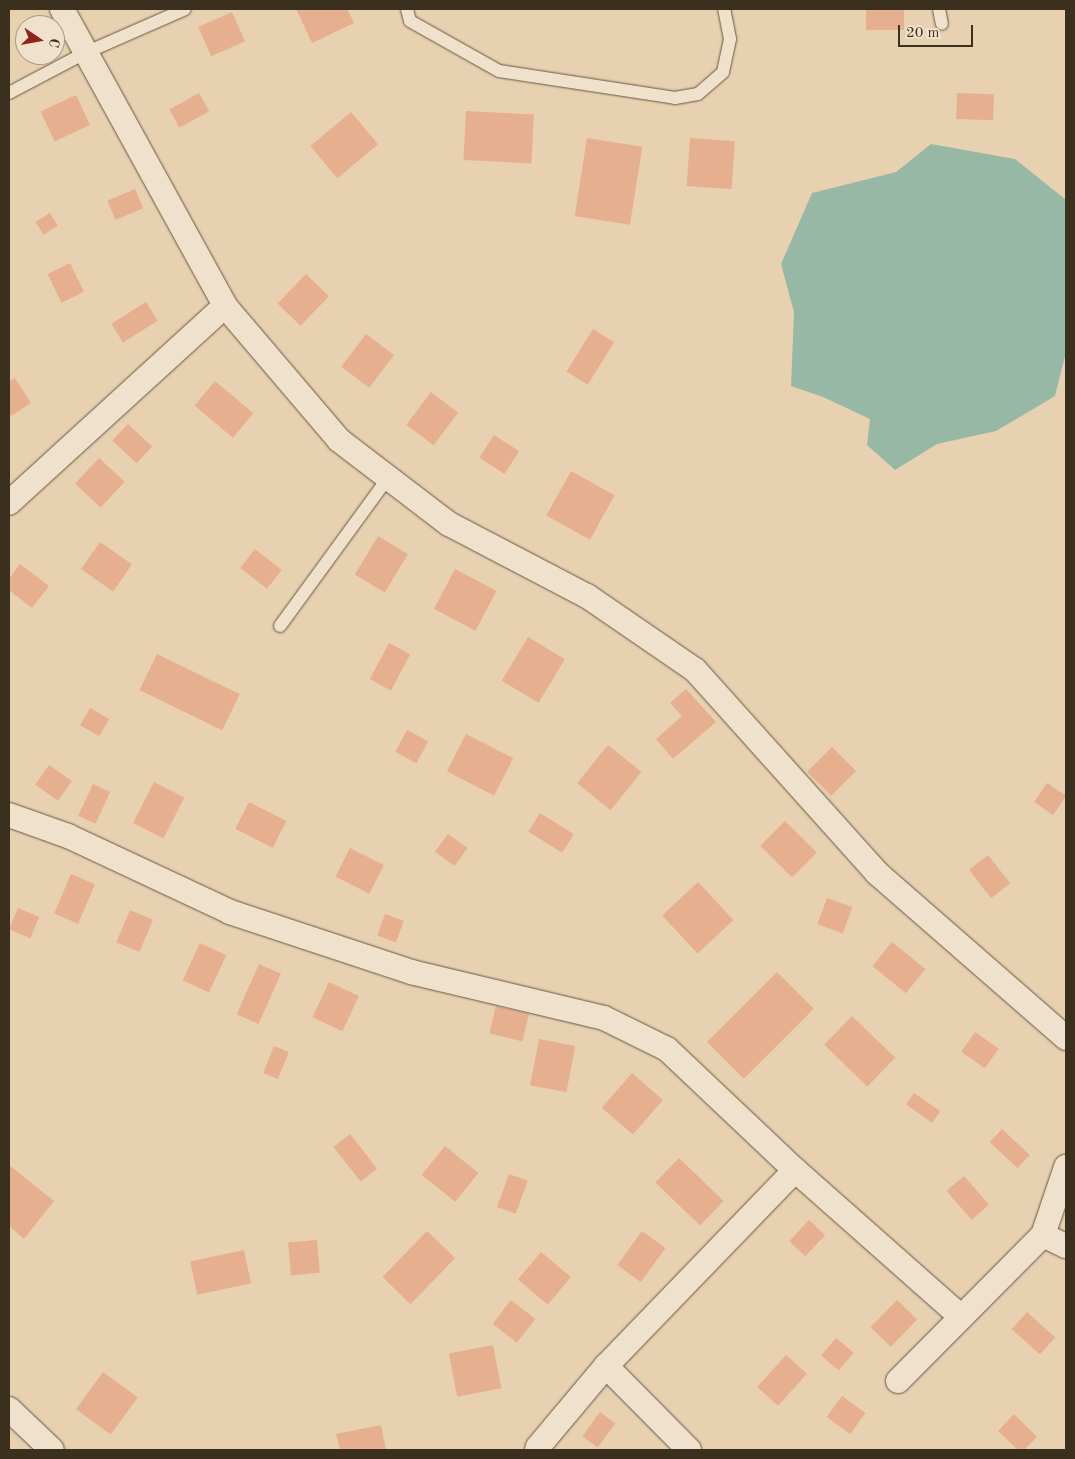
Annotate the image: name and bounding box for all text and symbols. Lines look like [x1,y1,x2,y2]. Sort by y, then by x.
north arrow [15,15,65,65]
scale bar [900,15,975,47]
text: 20 m [906,26,940,41]
text: С [46,37,62,49]

